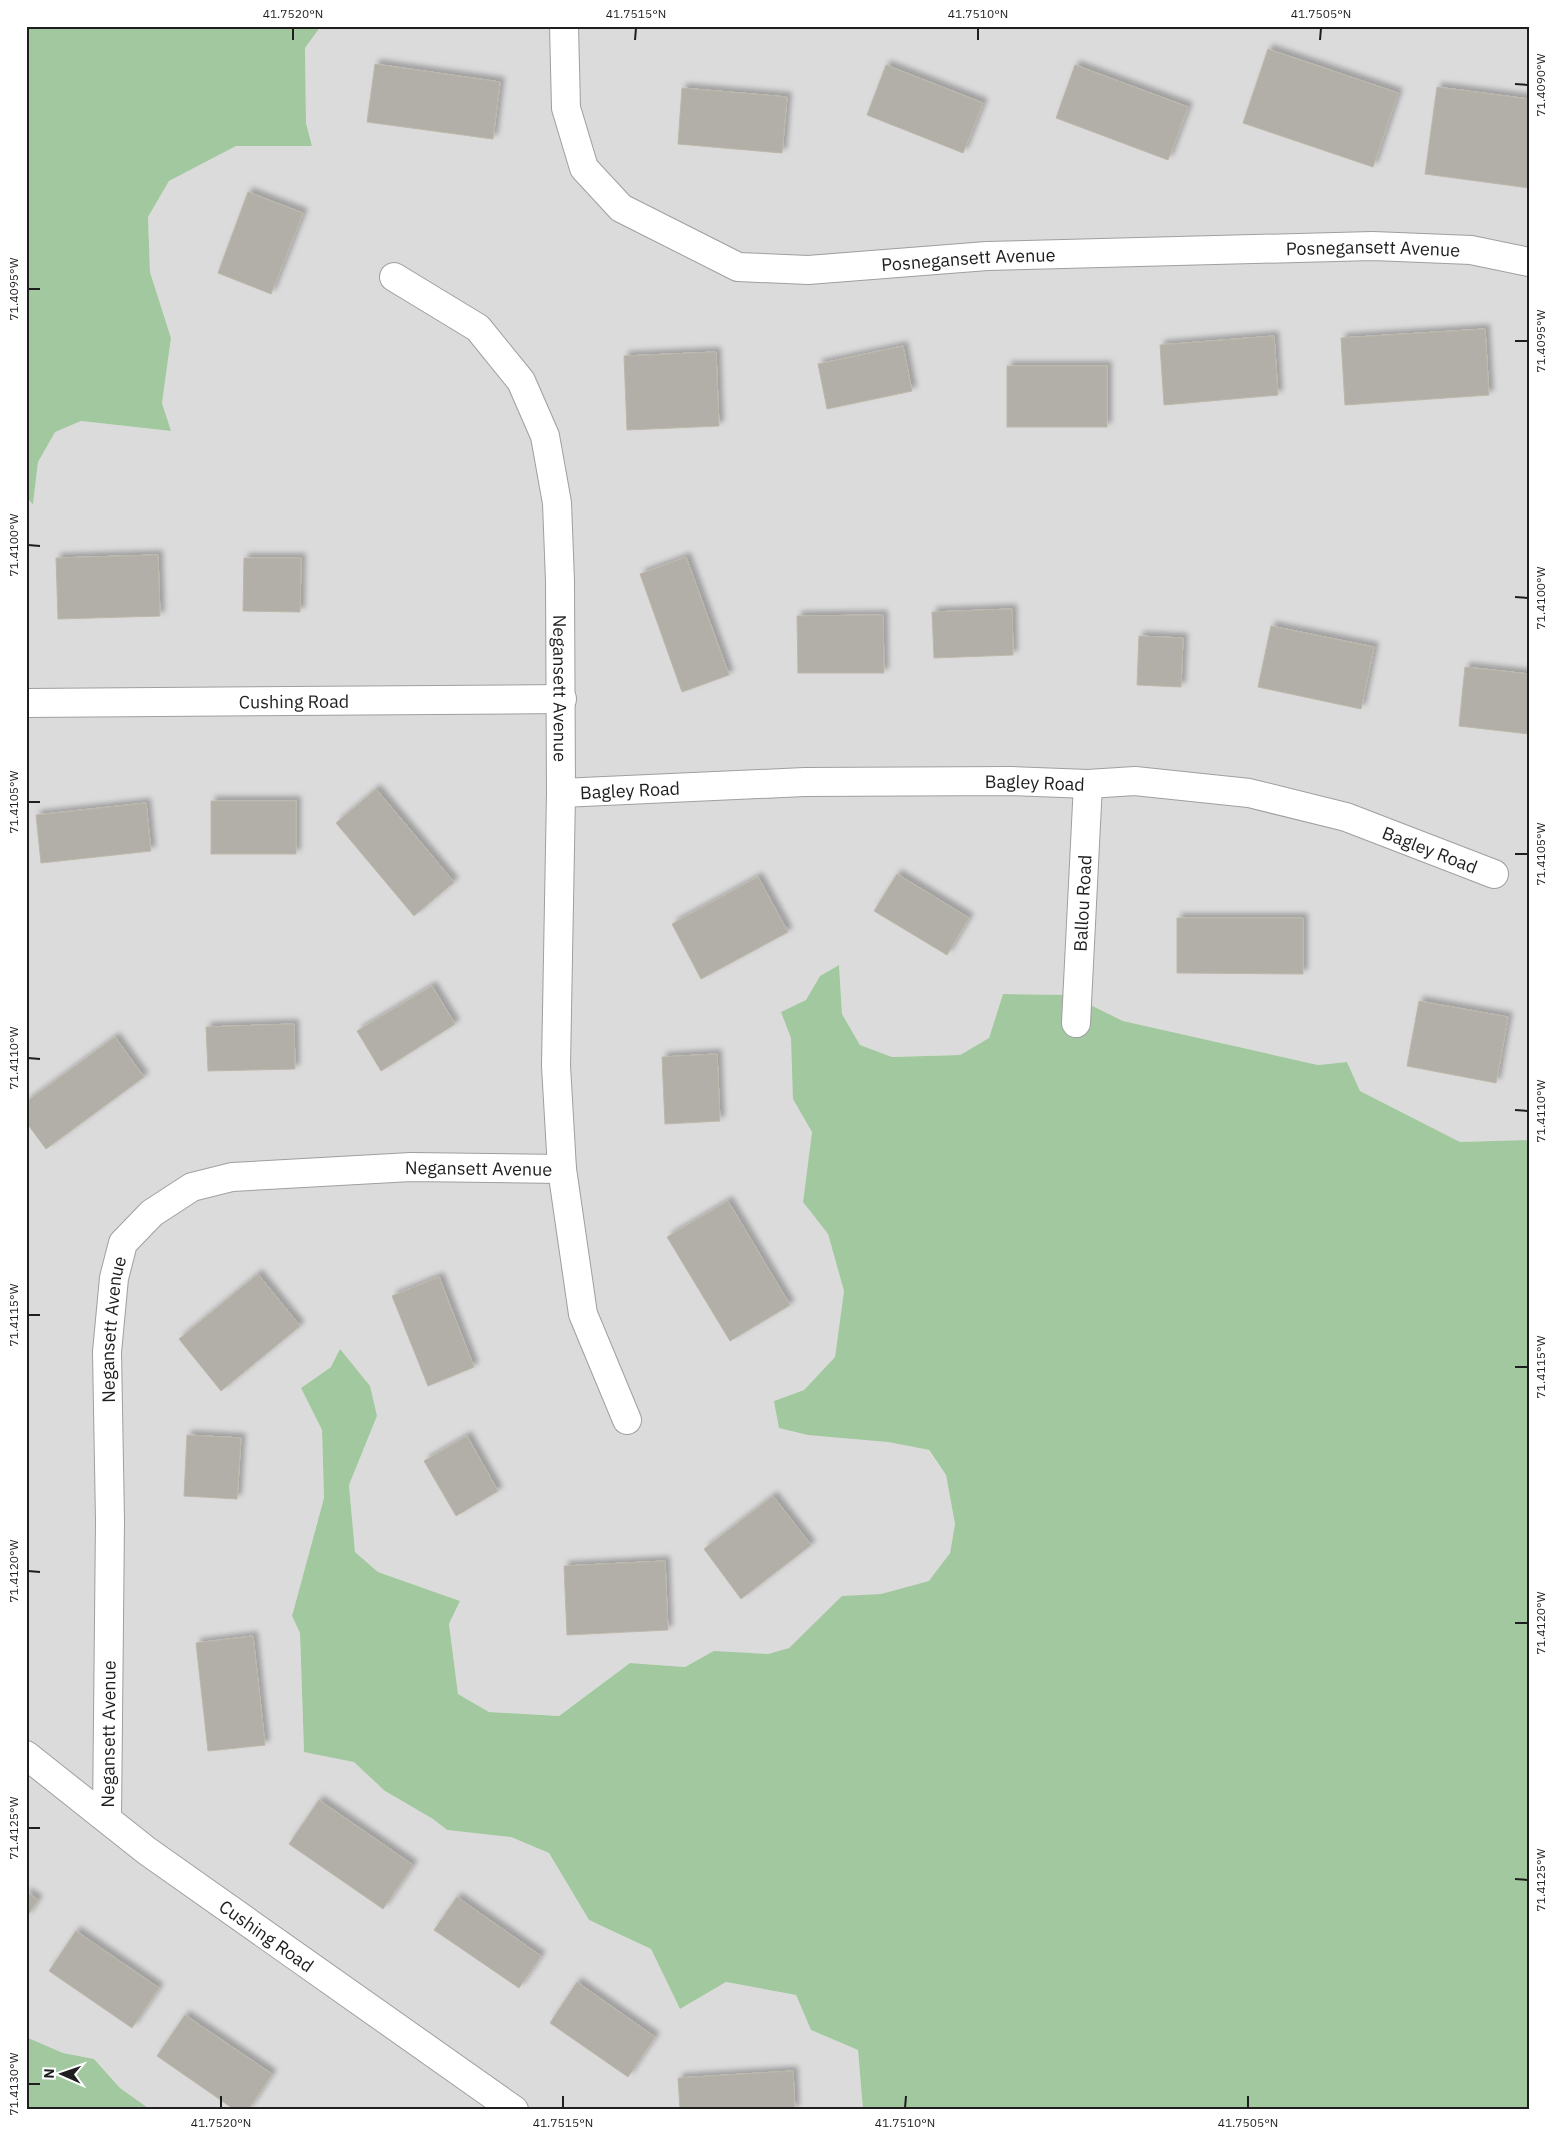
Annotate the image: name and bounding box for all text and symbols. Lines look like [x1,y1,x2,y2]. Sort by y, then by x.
text: 41.7520°N [263,6,323,21]
text: 41.7515°N [606,6,666,21]
text: 41.7510°N [948,6,1008,21]
text: 41.7505°N [1291,6,1351,21]
text: 71.4090°W [1533,53,1548,116]
street label: Posnegansett Avenue [1286,234,1461,261]
street label: Posnegansett Avenue [880,243,1056,276]
text: 71.4095°W [6,257,21,320]
text: 71.4095°W [1533,309,1548,372]
text: 71.4100°W [6,513,21,576]
text: 71.4100°W [1533,566,1548,629]
street label: Negansett Avenue [549,615,572,762]
street label: Cushing Road [239,689,349,713]
street label: Bagley Road [985,769,1085,795]
text: 71.4105°W [6,770,21,833]
street label: Bagley Road [579,776,681,804]
street label: Bagley Road [1379,821,1481,878]
text: 71.4105°W [1533,822,1548,885]
street label: Ballou Road [1068,854,1096,952]
text: 71.4110°W [6,1026,21,1089]
text: 71.4110°W [1533,1079,1548,1142]
street label: Negansett Avenue [405,1155,553,1180]
street label: Negansett Avenue [95,1253,131,1403]
text: 71.4115°W [6,1283,21,1346]
text: 71.4115°W [1533,1335,1548,1398]
text: 71.4120°W [6,1539,21,1602]
text: 71.4120°W [1533,1591,1548,1654]
street label: Negansett Avenue [96,1660,120,1808]
text: 71.4125°W [6,1796,21,1859]
text: 71.4125°W [1533,1848,1548,1911]
street label: Cushing Road [215,1894,318,1977]
north arrow [38,2048,88,2098]
text: 71.4130°W [6,2052,21,2115]
text: N [40,2068,58,2079]
text: 41.7520°N [191,2115,251,2130]
text: 41.7515°N [533,2115,593,2130]
text: 41.7510°N [875,2115,935,2130]
text: 41.7505°N [1218,2115,1278,2130]

